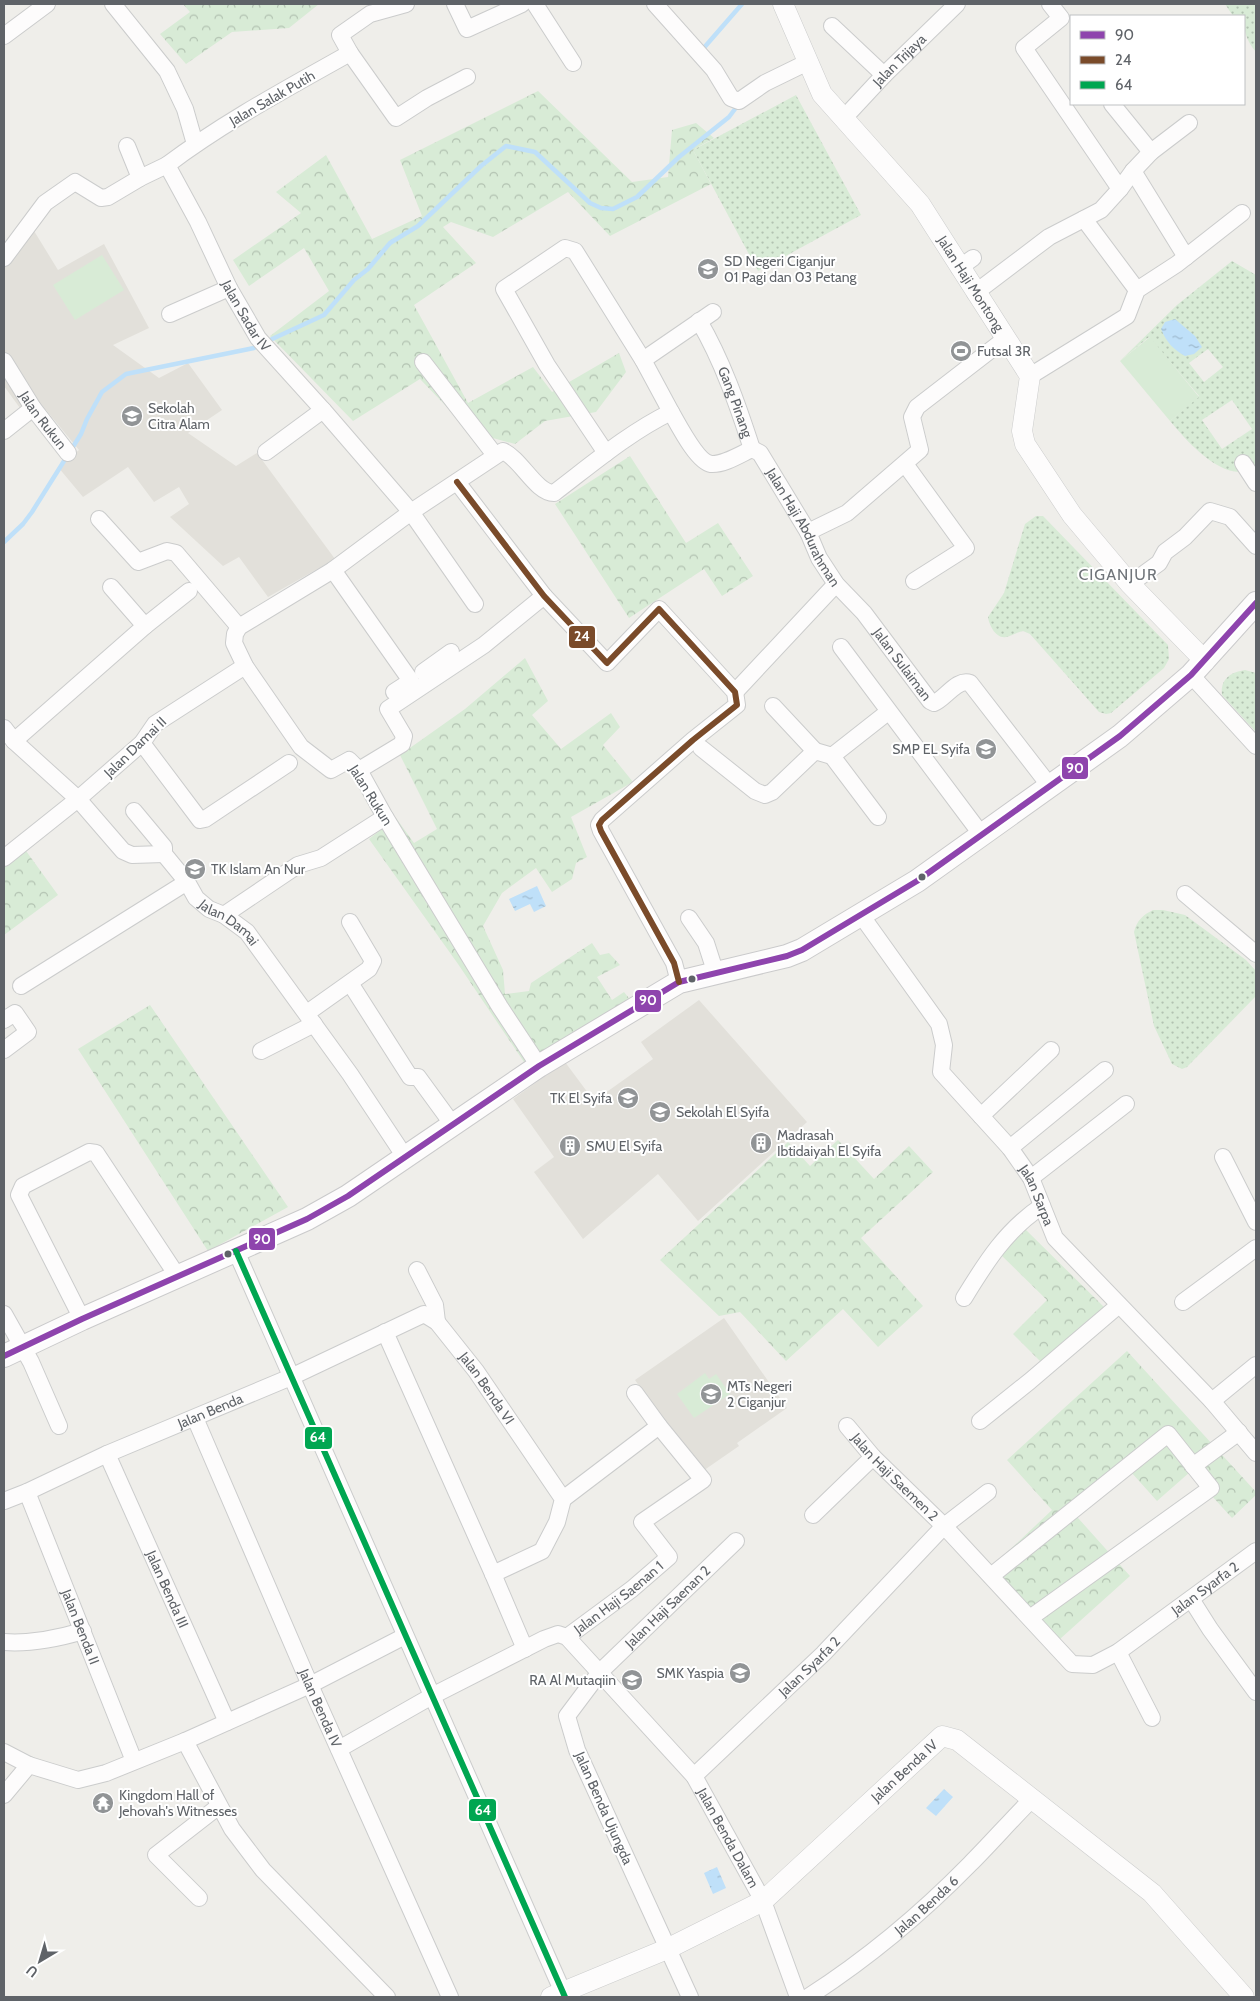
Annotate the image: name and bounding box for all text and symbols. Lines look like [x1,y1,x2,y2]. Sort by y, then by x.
legend [1070,15,1245,105]
text: 90 [1115,26,1134,44]
street label: Jalan Trijaya [868,30,930,91]
text: 24 [1115,51,1132,69]
street label: Jalan Salak Putih [225,66,318,130]
text: 64 [1115,76,1133,94]
street label: Jalan Haji Montong [933,231,1009,336]
place label: SD Negeri Ciganjur 01 Pagi dan 03 Petang [724,252,858,286]
school or university icon: SD Negeri Ciganjur 01 Pagi dan 03 Petang [696,257,720,281]
street label: Jalan Sadar IV [217,276,275,355]
sports icon: Futsal 3R [949,339,973,363]
place label: Futsal 3R [977,342,1031,360]
street label: Gang Pinang [714,364,757,441]
street label: Jalan Rukun [15,387,71,453]
place label: Sekolah Citra Alam [148,399,210,433]
school or university icon: Sekolah Citra Alam [120,404,144,428]
street label: Jalan Haji Abdurahman [762,464,844,590]
district label: CIGANJUR [1078,565,1158,584]
street label: Jalan Sulaiman [869,623,936,704]
line badge: 24 [568,625,596,649]
text: 24 [574,627,590,645]
street label: Jalan Damai II [99,713,170,782]
school or university icon: SMP EL Syifa [974,737,998,761]
place label: SMP EL Syifa [892,740,970,758]
line badge: 90 [1061,756,1089,780]
text: 90 [1066,759,1084,777]
street label: Jalan Rukun [345,760,397,829]
school or university icon: TK Islam An Nur [183,857,207,881]
place label: TK Islam An Nur [211,860,306,878]
unlabelled marker [917,872,927,882]
street label: Jalan Damai [194,895,263,949]
unlabelled marker [687,974,697,984]
line badge: 90 [634,989,662,1013]
text: 90 [639,991,657,1009]
school or university icon: TK El Syifa [616,1086,640,1110]
place label: TK El Syifa [550,1089,612,1107]
school or university icon: Sekolah El Syifa [648,1100,672,1124]
place label: Sekolah El Syifa [676,1103,770,1121]
place label: Madrasah Ibtidaiyah El Syifa [777,1126,881,1160]
building icon: Madrasah Ibtidaiyah El Syifa [749,1131,773,1155]
building icon: SMU El Syifa [558,1134,582,1158]
place label: SMU El Syifa [586,1137,662,1155]
street label: Jalan Sarpa [1015,1160,1058,1228]
line badge: 90 [248,1227,276,1251]
text: 90 [253,1230,271,1248]
unlabelled marker [223,1249,233,1259]
street label: Jalan Benda VI [455,1347,519,1428]
place label: MTs Negeri 2 Ciganjur [727,1377,792,1411]
school or university icon: MTs Negeri 2 Ciganjur [699,1382,723,1406]
street label: Jalan Benda [174,1389,246,1433]
line badge: 64 [304,1426,333,1450]
text: 64 [310,1428,326,1446]
street label: Jalan Haji Saemen 2 [847,1428,942,1525]
street label: Jalan Benda III [142,1547,193,1631]
street label: Jalan Haji Saenan 1 [569,1557,667,1639]
street label: Jalan Syarfa 2 [1167,1558,1242,1620]
street label: Jalan Haji Saenan 2 [620,1562,714,1653]
street label: Jalan Benda II [57,1586,104,1667]
street label: Jalan Syarfa 2 [774,1633,844,1701]
school or university icon: SMK Yaspia [728,1661,752,1685]
place label: SMK Yaspia [656,1664,724,1682]
street label: Jalan Benda IV [295,1665,346,1751]
school or university icon: RA Al Mutaqiin [620,1668,644,1692]
place label: RA Al Mutaqiin [529,1671,616,1689]
street label: Jalan Benda IV [866,1735,942,1807]
street label: Jalan Benda Ujungda [571,1748,637,1867]
street label: Jalan Benda Dalam [693,1784,763,1891]
place label: Kingdom Hall of Jehovah's Witnesses [118,1786,237,1820]
temple icon: Kingdom Hall of Jehovah's Witnesses [91,1791,115,1815]
line badge: 64 [468,1798,497,1822]
text: 64 [475,1801,491,1819]
street label: Jalan Benda 6 [890,1872,962,1940]
north arrow [15,1936,65,1986]
text: U [22,1961,42,1981]

